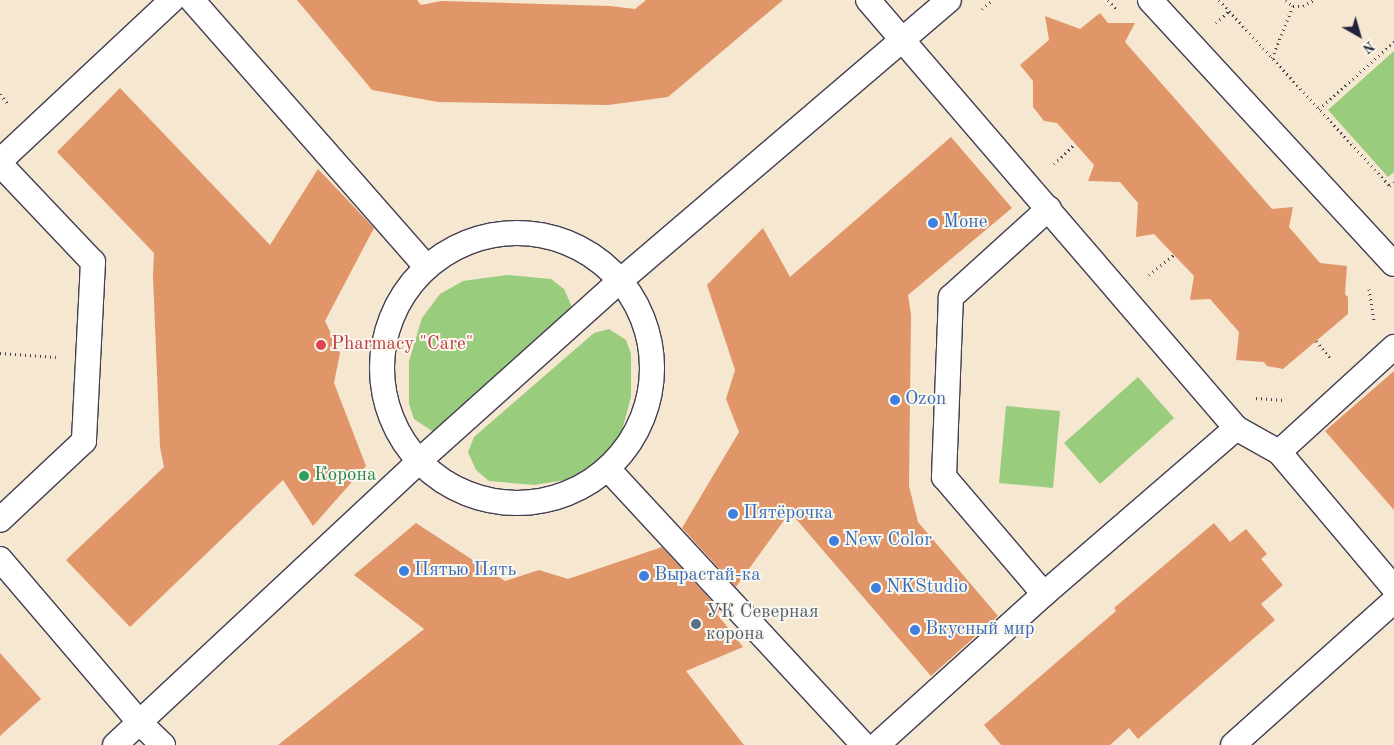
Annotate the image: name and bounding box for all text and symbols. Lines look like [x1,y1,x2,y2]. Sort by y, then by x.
north arrow [1334,10,1384,60]
text: N [1360,38,1377,56]
place label: Моне [943,212,987,234]
marker: Моне [927,217,939,229]
place label: Pharmacy "Care" [331,334,473,356]
marker: Pharmacy "Care" [315,339,327,351]
place label: Ozon [905,389,946,411]
marker: Ozon [889,394,901,406]
place label: Корона [314,465,376,487]
marker: Корона [298,470,310,482]
place label: Пятёрочка [743,503,833,525]
marker: Пятёрочка [727,508,739,520]
place label: New Color [844,530,932,552]
marker: New Color [828,535,840,547]
place label: Пятью Пять [414,560,516,582]
marker: Пятью Пять [398,565,410,577]
place label: Вырастай-ка [654,565,761,587]
marker: Вырастай-ка [638,570,650,582]
place label: NKStudio [886,577,968,599]
marker: NKStudio [870,582,882,594]
place label: УК Северная корона [706,602,819,646]
marker: УК Северная корона [690,618,702,630]
place label: Вкусный мир [925,619,1035,641]
marker: Вкусный мир [909,624,921,636]

